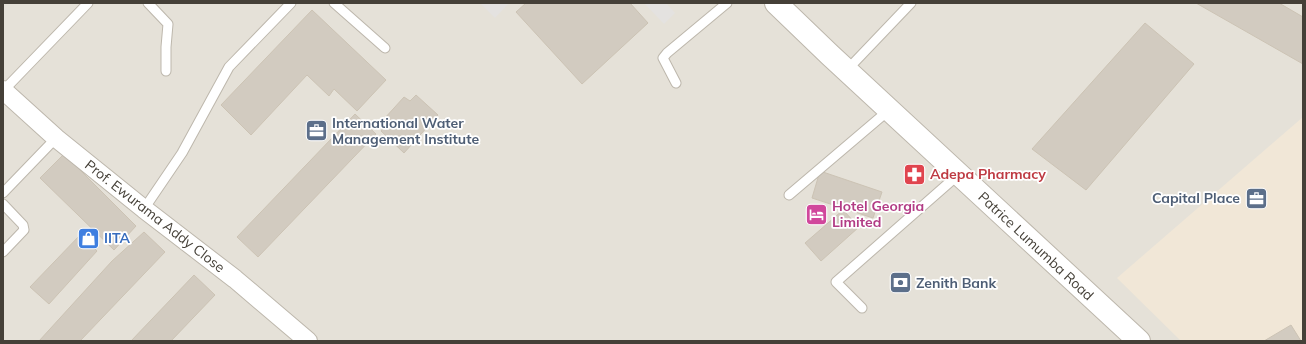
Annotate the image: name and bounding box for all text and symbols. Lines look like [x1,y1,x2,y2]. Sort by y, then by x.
place label: International Water Management Institute [332,114,479,148]
office icon: International Water Management Institute [303,118,329,144]
street label: Prof. Ewurama Addy Close [81,156,229,276]
pharmacy icon: Adepa Pharmacy [902,161,928,187]
place label: Adepa Pharmacy [930,165,1046,183]
office icon: Capital Place [1243,185,1269,211]
street label: Patrice Lumumba Road [974,188,1098,304]
place label: Capital Place [1152,189,1240,207]
place label: Hotel Georgia Limited [832,197,924,231]
hotel icon: Hotel Georgia Limited [804,201,830,227]
shop icon: IITA [75,225,101,251]
place label: IITA [104,229,131,247]
bank icon: Zenith Bank [888,270,914,296]
place label: Zenith Bank [916,274,996,292]

